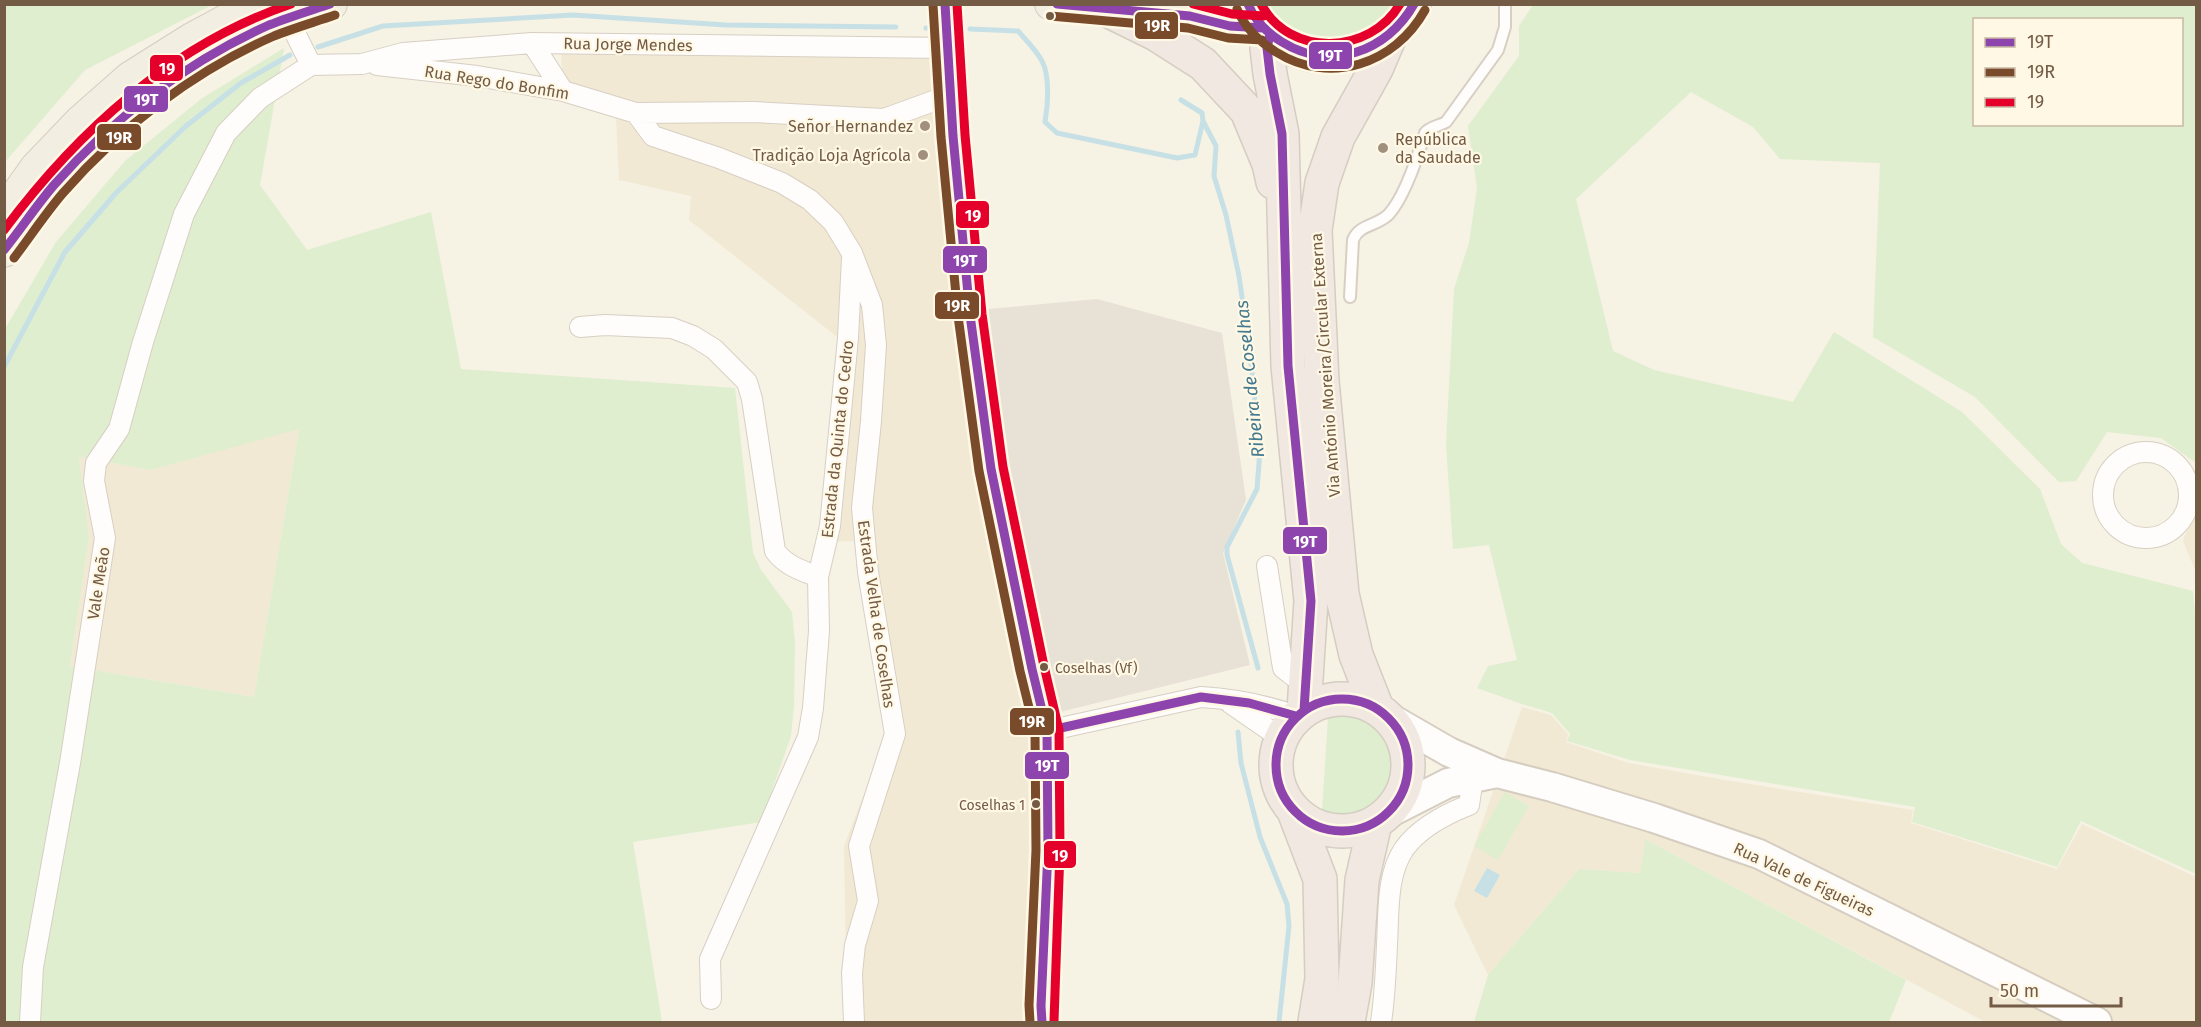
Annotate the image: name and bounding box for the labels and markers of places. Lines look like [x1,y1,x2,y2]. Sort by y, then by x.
unlabelled marker [1044,10,1056,22]
place label: Señor Hernandez [788,117,913,136]
marker: Señor Hernandez [918,119,932,133]
place label: República da Saudade [1395,130,1481,167]
marker: República da Saudade [1376,141,1390,155]
place label: Tradição Loja Agrícola [753,146,911,166]
marker: Tradição Loja Agrícola [916,148,930,162]
place label: Coselhas (Vf) [1055,660,1137,677]
marker: Coselhas (Vf) [1038,661,1050,673]
place label: Coselhas 1 [959,797,1025,814]
marker: Coselhas 1 [1030,798,1042,810]

